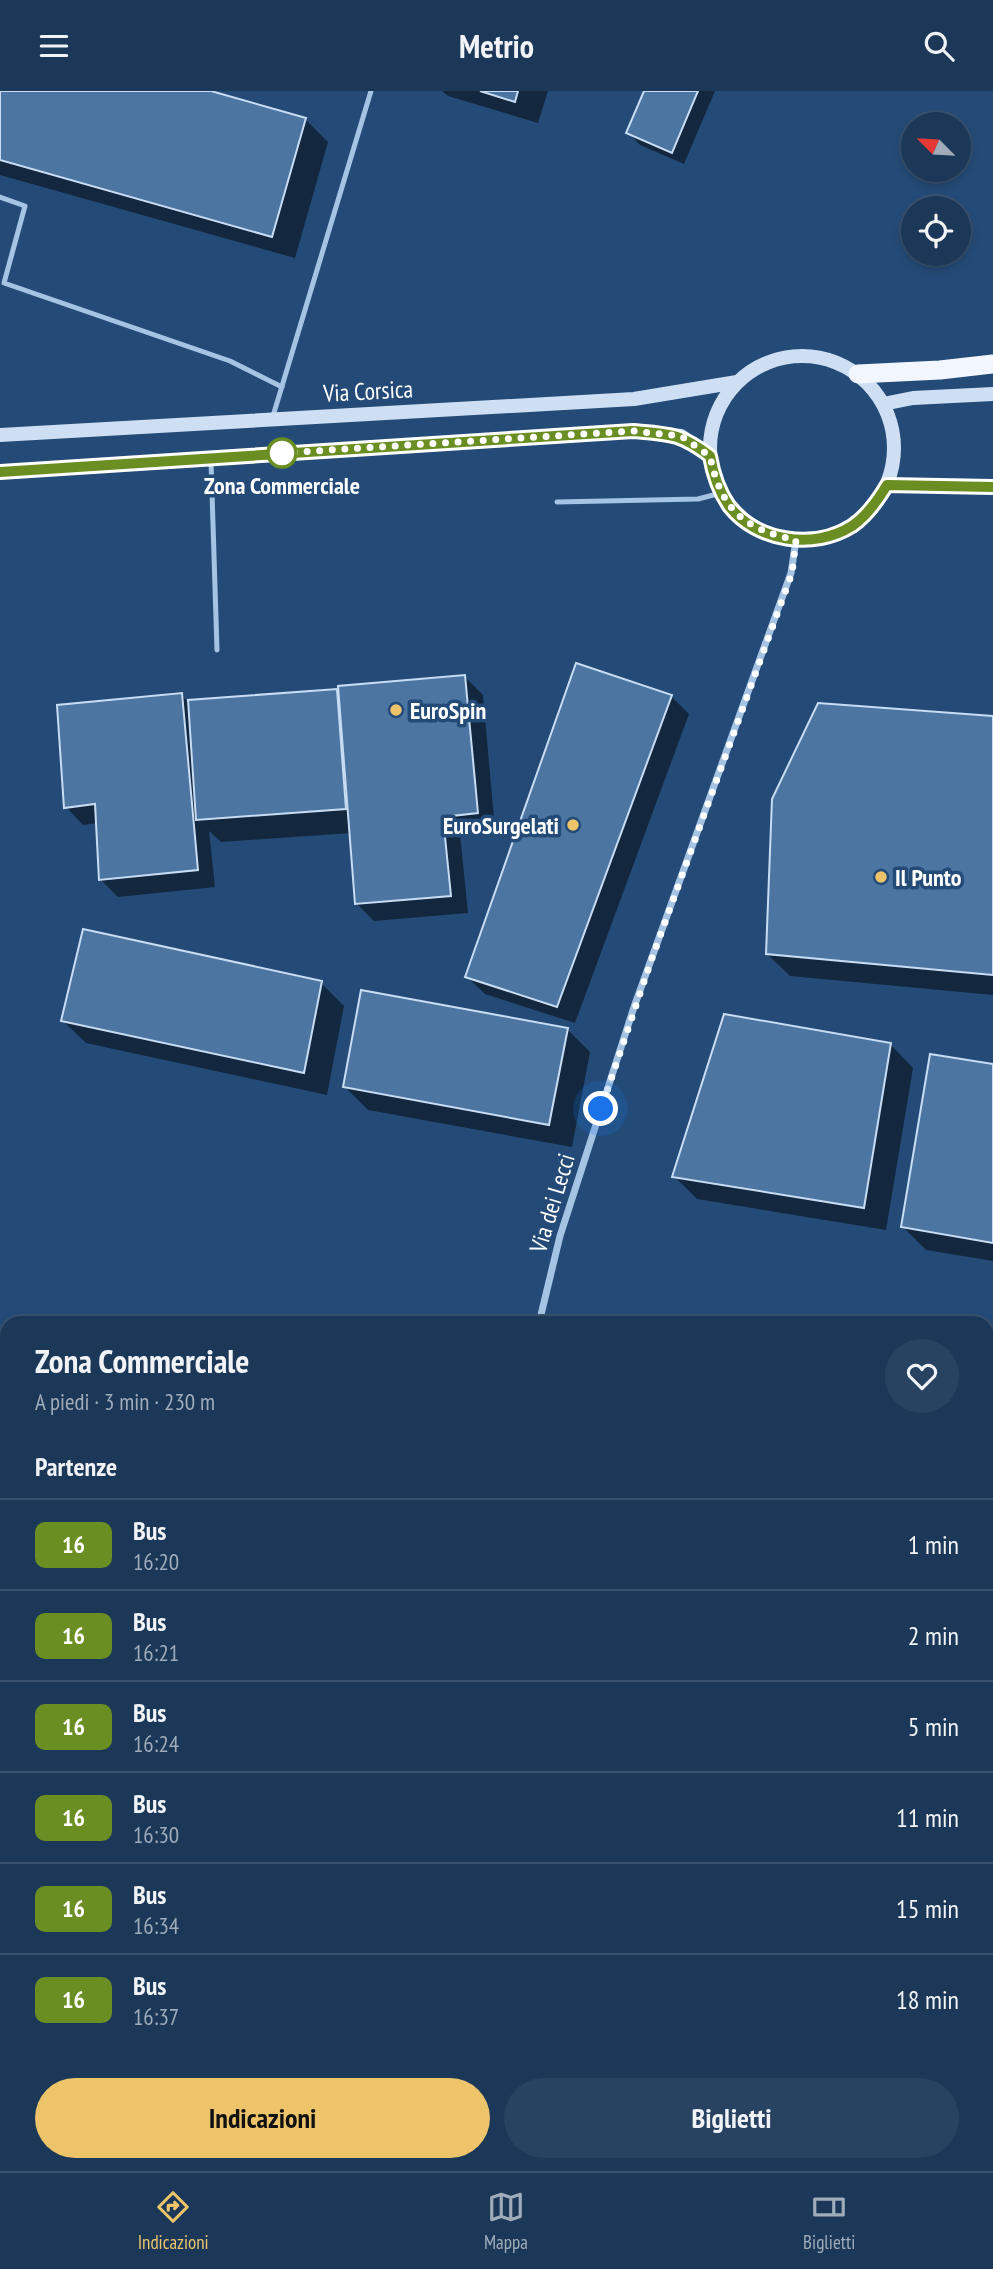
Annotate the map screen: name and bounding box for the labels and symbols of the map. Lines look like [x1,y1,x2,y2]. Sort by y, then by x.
north arrow [901,112,971,182]
street label: Via Corsica [321,373,414,409]
marker: Zona Commerciale [267,438,297,468]
place label: Zona Commerciale [204,470,360,501]
place label: EuroSpin [410,695,486,726]
marker: EuroSpin [388,702,404,718]
place label: EuroSurgelati [443,810,559,841]
marker: EuroSurgelati [565,817,581,833]
place label: Il Punto [895,862,962,893]
marker: Il Punto [873,869,889,885]
your location [583,1091,618,1126]
street label: Via dei Lecci [522,1150,582,1257]

